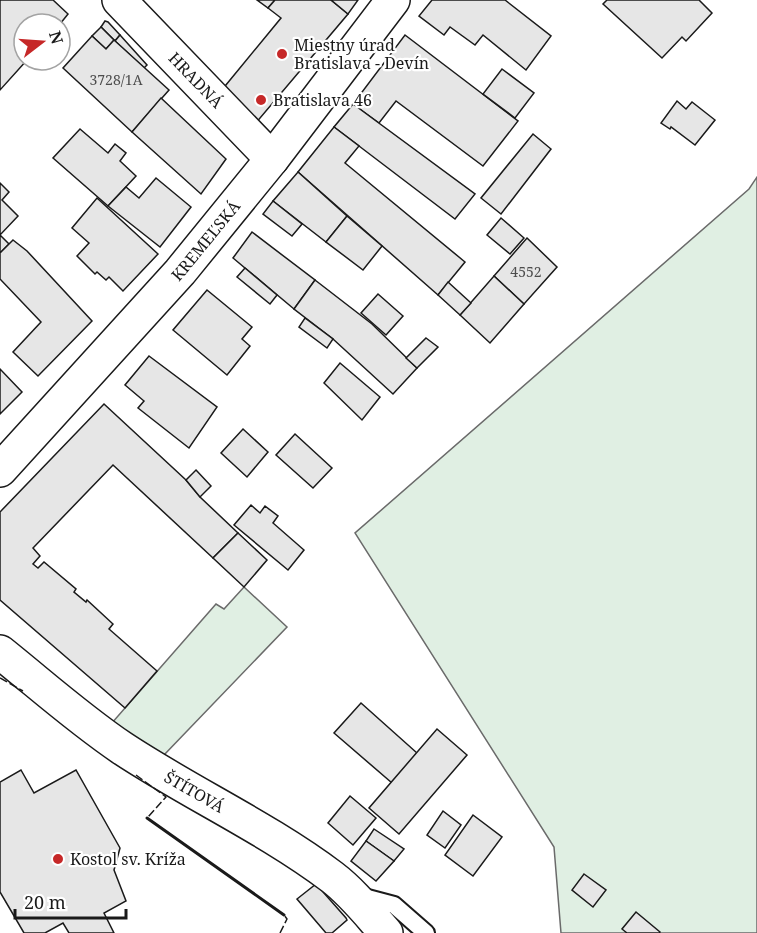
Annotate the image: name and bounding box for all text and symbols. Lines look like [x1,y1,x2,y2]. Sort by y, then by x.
north arrow [12,12,72,72]
text: N [44,28,69,47]
place label: Miestny úrad Bratislava - Devín [294,34,429,74]
street label: HRADNÁ [164,47,229,113]
marker: Miestny úrad Bratislava - Devín [275,47,289,61]
house number: 3728/1A [89,70,143,89]
place label: Bratislava 46 [273,89,372,111]
marker: Bratislava 46 [254,93,268,107]
street label: KREMEĽSKÁ [166,195,245,286]
house number: 4552 [510,262,542,281]
street label: ŠTÍTOVÁ [160,766,229,818]
place label: Kostol sv. Kríža [70,848,186,870]
marker: Kostol sv. Kríža [51,852,65,866]
scale bar [15,882,126,920]
text: 20 m [24,890,66,914]

